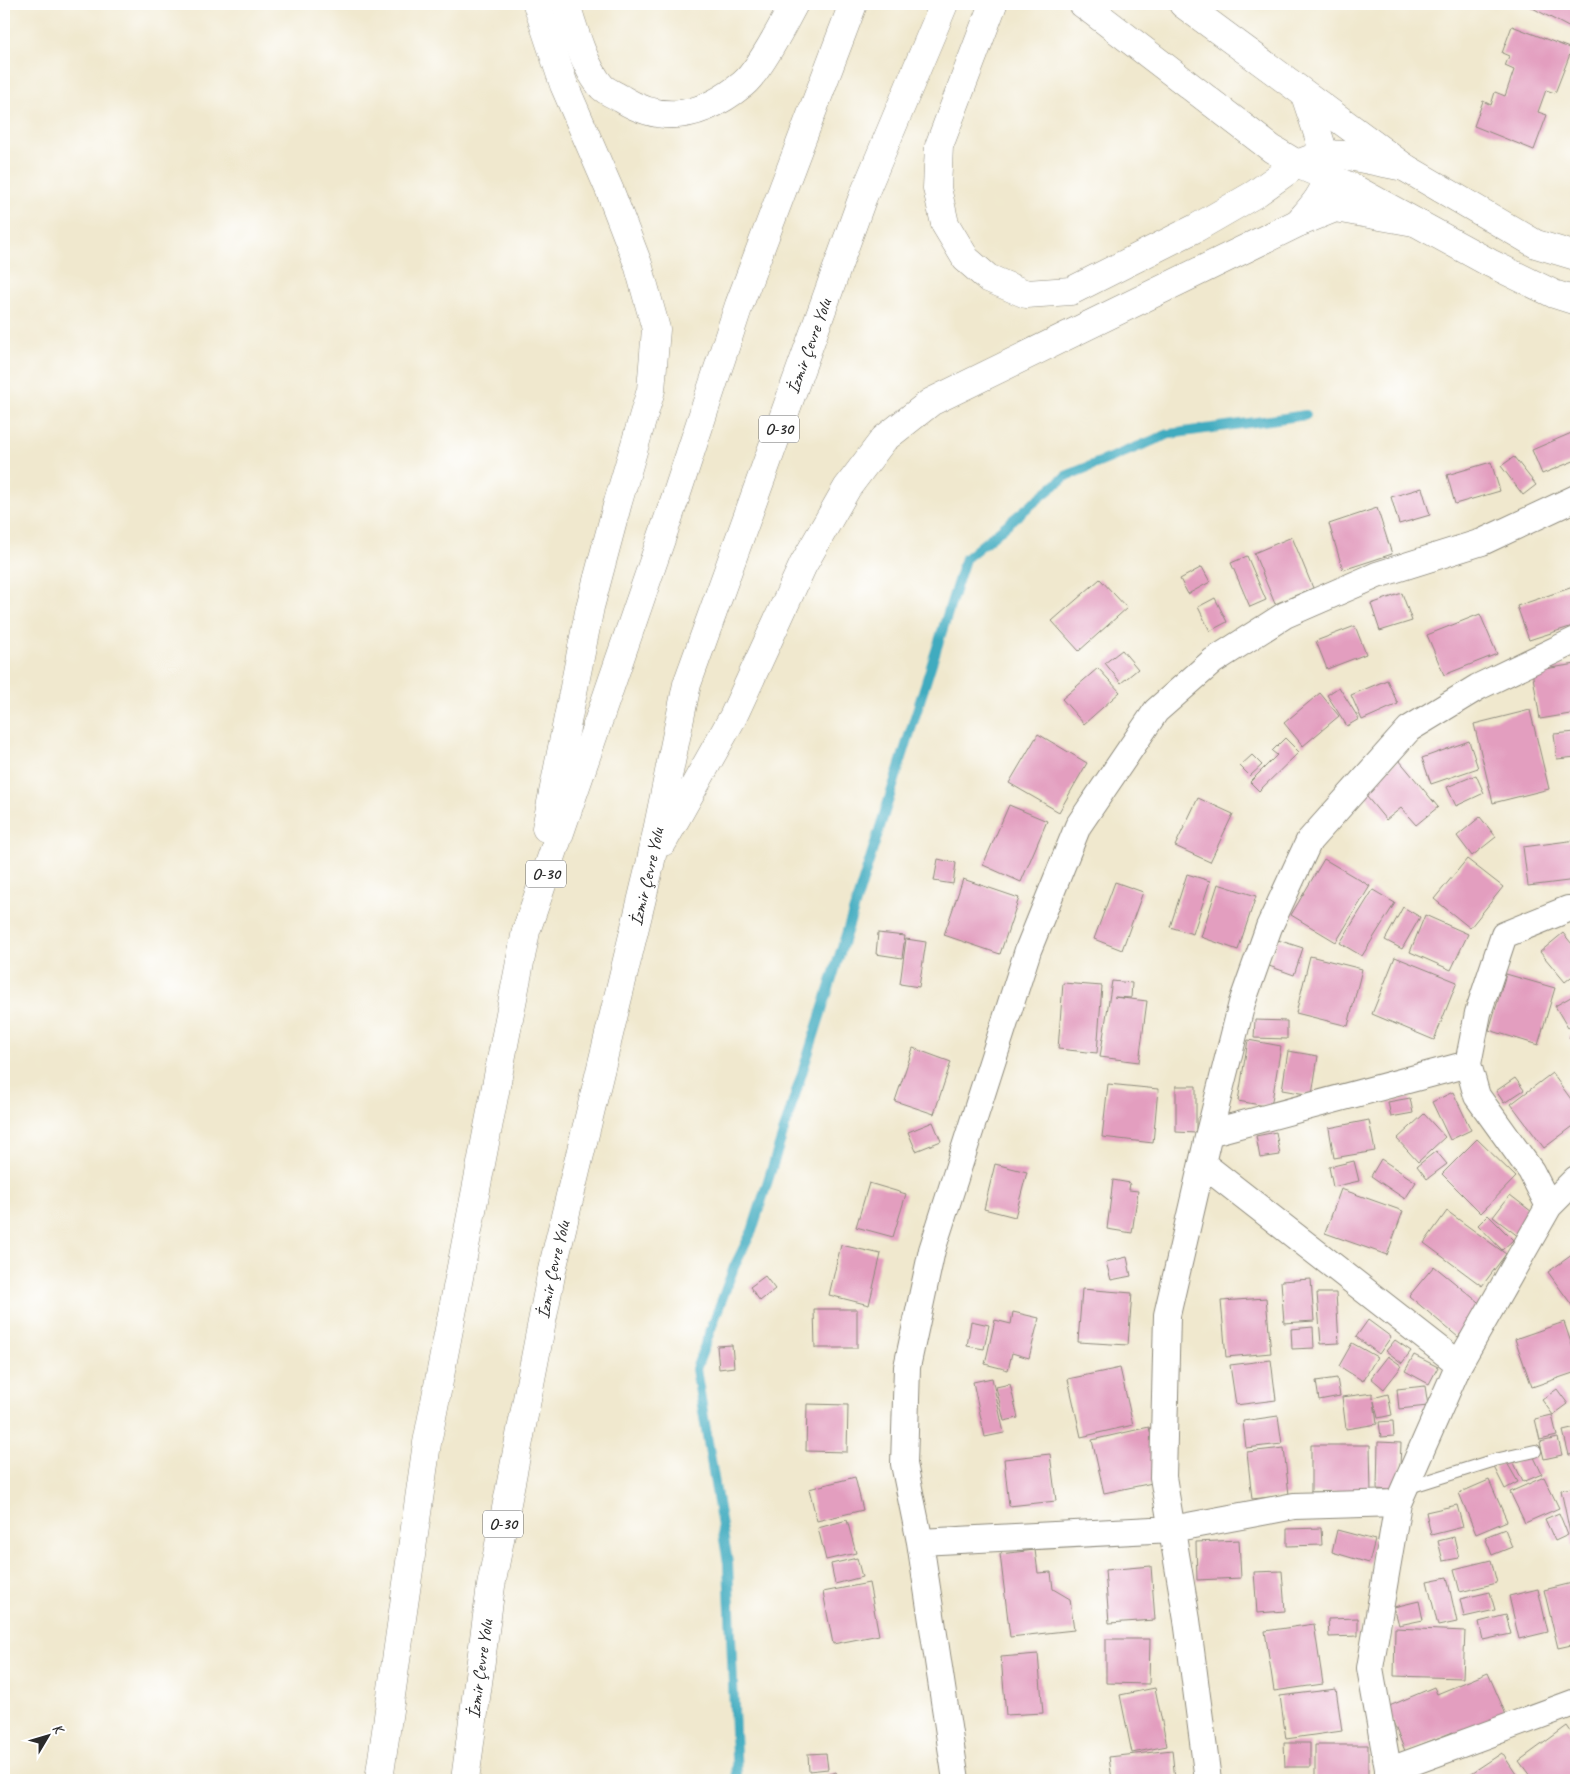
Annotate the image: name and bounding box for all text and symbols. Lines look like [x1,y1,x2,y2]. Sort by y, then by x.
street label: İzmir Çevre Yolu [782,295,837,397]
road number: O-30 [759,416,799,442]
street label: İzmir Çevre Yolu [625,825,669,928]
road number: O-30 [526,861,566,888]
street label: İzmir Çevre Yolu [532,1217,575,1320]
road number: O-30 [483,1510,523,1538]
street label: İzmir Çevre Yolu [462,1617,498,1720]
north arrow [22,1712,72,1762]
text: K [49,1720,69,1739]

